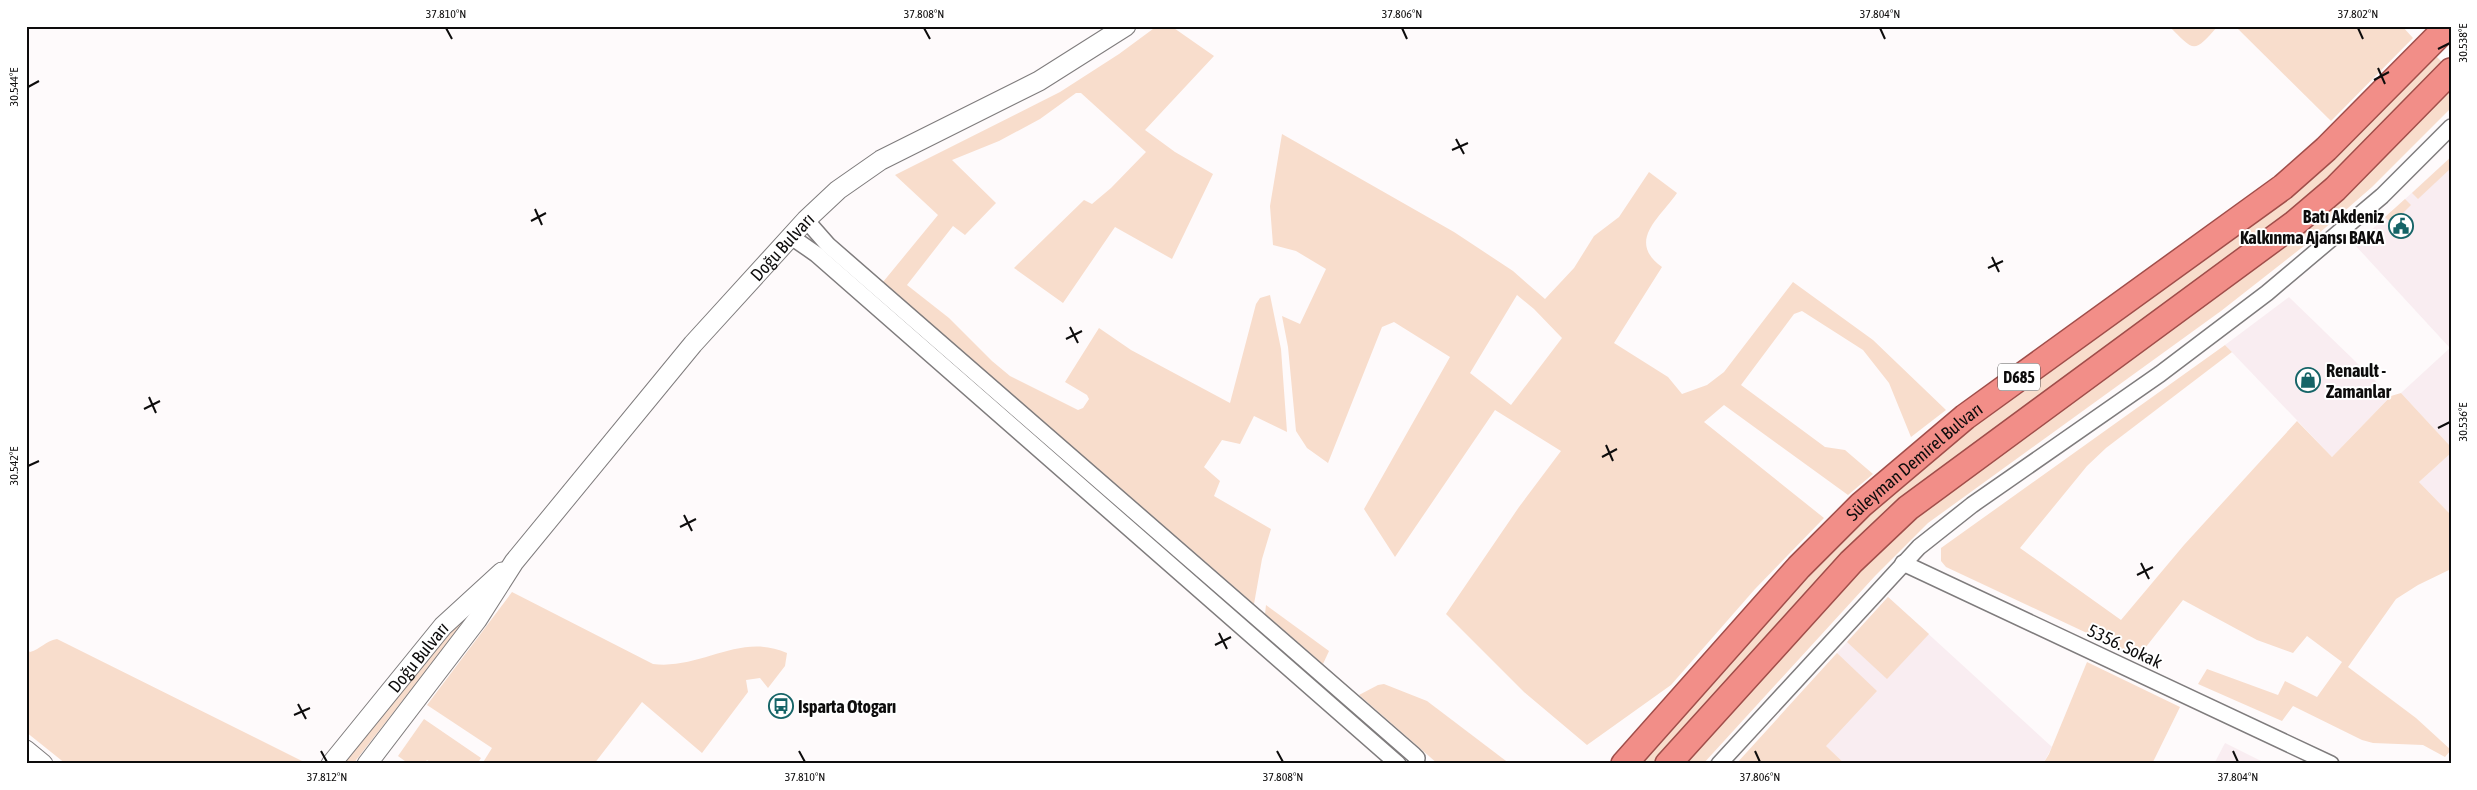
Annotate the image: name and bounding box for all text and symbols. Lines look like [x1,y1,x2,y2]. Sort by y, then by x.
text: 37.810°N [426,7,466,21]
text: 37.808°N [904,7,944,21]
text: 37.806°N [1382,7,1422,21]
text: 37.804°N [1860,7,1900,21]
text: 37.802°N [2338,7,2378,21]
text: 30.538°E [2456,24,2470,62]
text: 30.544°E [7,68,21,106]
place label: Batı Akdeniz Kalkınma Ajansı BAKA [2240,206,2385,248]
street label: Doğu Bulvarı [746,208,818,285]
public building icon: Batı Akdeniz Kalkınma Ajansı BAKA [2388,213,2414,239]
place label: Renault - Zamanlar [2326,360,2392,402]
road number: D685 [1998,364,2040,391]
shop icon: Renault - Zamanlar [2295,367,2321,393]
street label: Süleyman Demirel Bulvarı [1841,398,1986,525]
text: 30.536°E [2456,403,2470,441]
text: 30.542°E [7,447,21,485]
street label: Doğu Bulvarı [383,617,452,696]
street label: 5356. Sokak [2084,620,2166,672]
bus stop icon: Isparta Otogarı [768,693,794,719]
place label: Isparta Otogarı [798,696,896,717]
text: 37.812°N [307,770,347,784]
text: 37.810°N [785,770,825,784]
text: 37.808°N [1263,770,1303,784]
text: 37.806°N [1740,770,1780,784]
text: 37.804°N [2218,770,2258,784]

